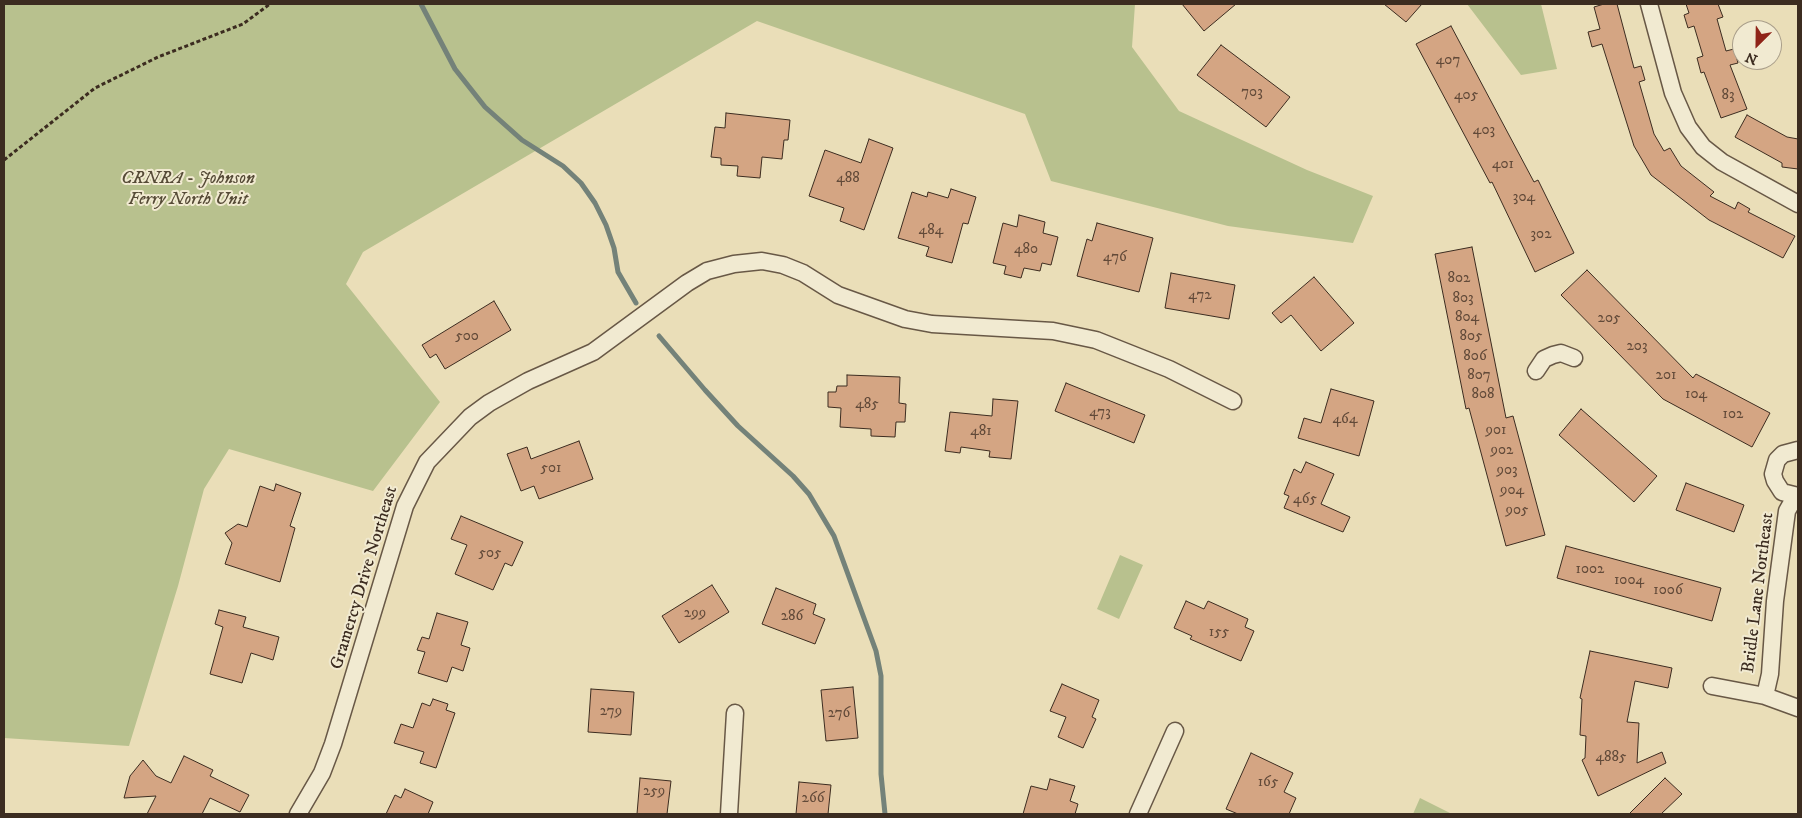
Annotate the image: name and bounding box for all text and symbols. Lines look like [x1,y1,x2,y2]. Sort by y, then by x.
north arrow [1732,20,1782,70]
text: N [1743,47,1760,68]
house number: 407 [1436,52,1460,70]
house number: 703 [1241,84,1263,102]
house number: 405 [1454,87,1478,105]
house number: 83 [1721,87,1735,105]
house number: 403 [1473,122,1495,140]
house number: 401 [1492,156,1514,174]
park label: CRNRA - Johnson Ferry North Unit [121,168,255,210]
house number: 488 [836,170,860,188]
house number: 304 [1513,189,1535,207]
house number: 484 [919,222,943,240]
house number: 302 [1530,226,1552,244]
house number: 480 [1014,241,1038,259]
house number: 476 [1103,249,1127,267]
house number: 802 [1448,270,1470,288]
house number: 472 [1188,287,1212,305]
house number: 803 [1452,290,1474,308]
house number: 804 [1455,309,1479,327]
house number: 205 [1598,310,1620,328]
house number: 500 [455,328,479,346]
house number: 805 [1459,328,1483,346]
house number: 203 [1626,338,1648,356]
house number: 806 [1463,348,1487,366]
house number: 807 [1467,367,1491,385]
house number: 201 [1656,367,1676,385]
house number: 808 [1471,386,1495,404]
house number: 104 [1685,386,1707,404]
house number: 485 [855,396,879,414]
house number: 473 [1089,404,1111,422]
house number: 102 [1723,406,1743,424]
house number: 464 [1332,411,1358,429]
house number: 901 [1486,422,1506,440]
house number: 481 [970,423,992,441]
house number: 902 [1491,442,1513,460]
house number: 501 [541,460,561,478]
house number: 903 [1496,462,1518,480]
house number: 904 [1500,482,1524,500]
street label: Gramercy Drive Northeast [327,484,403,672]
house number: 465 [1293,491,1317,509]
house number: 905 [1505,502,1529,520]
street label: Bridle Lane Northeast [1738,512,1780,674]
house number: 505 [479,545,501,563]
house number: 1002 [1576,561,1604,579]
house number: 1004 [1614,572,1644,590]
house number: 1006 [1653,582,1683,600]
house number: 299 [684,605,706,623]
house number: 286 [781,608,803,626]
house number: 155 [1209,624,1229,642]
house number: 279 [600,703,622,721]
house number: 276 [828,705,850,723]
house number: 4885 [1595,749,1627,767]
house number: 165 [1258,774,1278,792]
house number: 259 [643,783,665,801]
house number: 266 [802,790,824,808]

